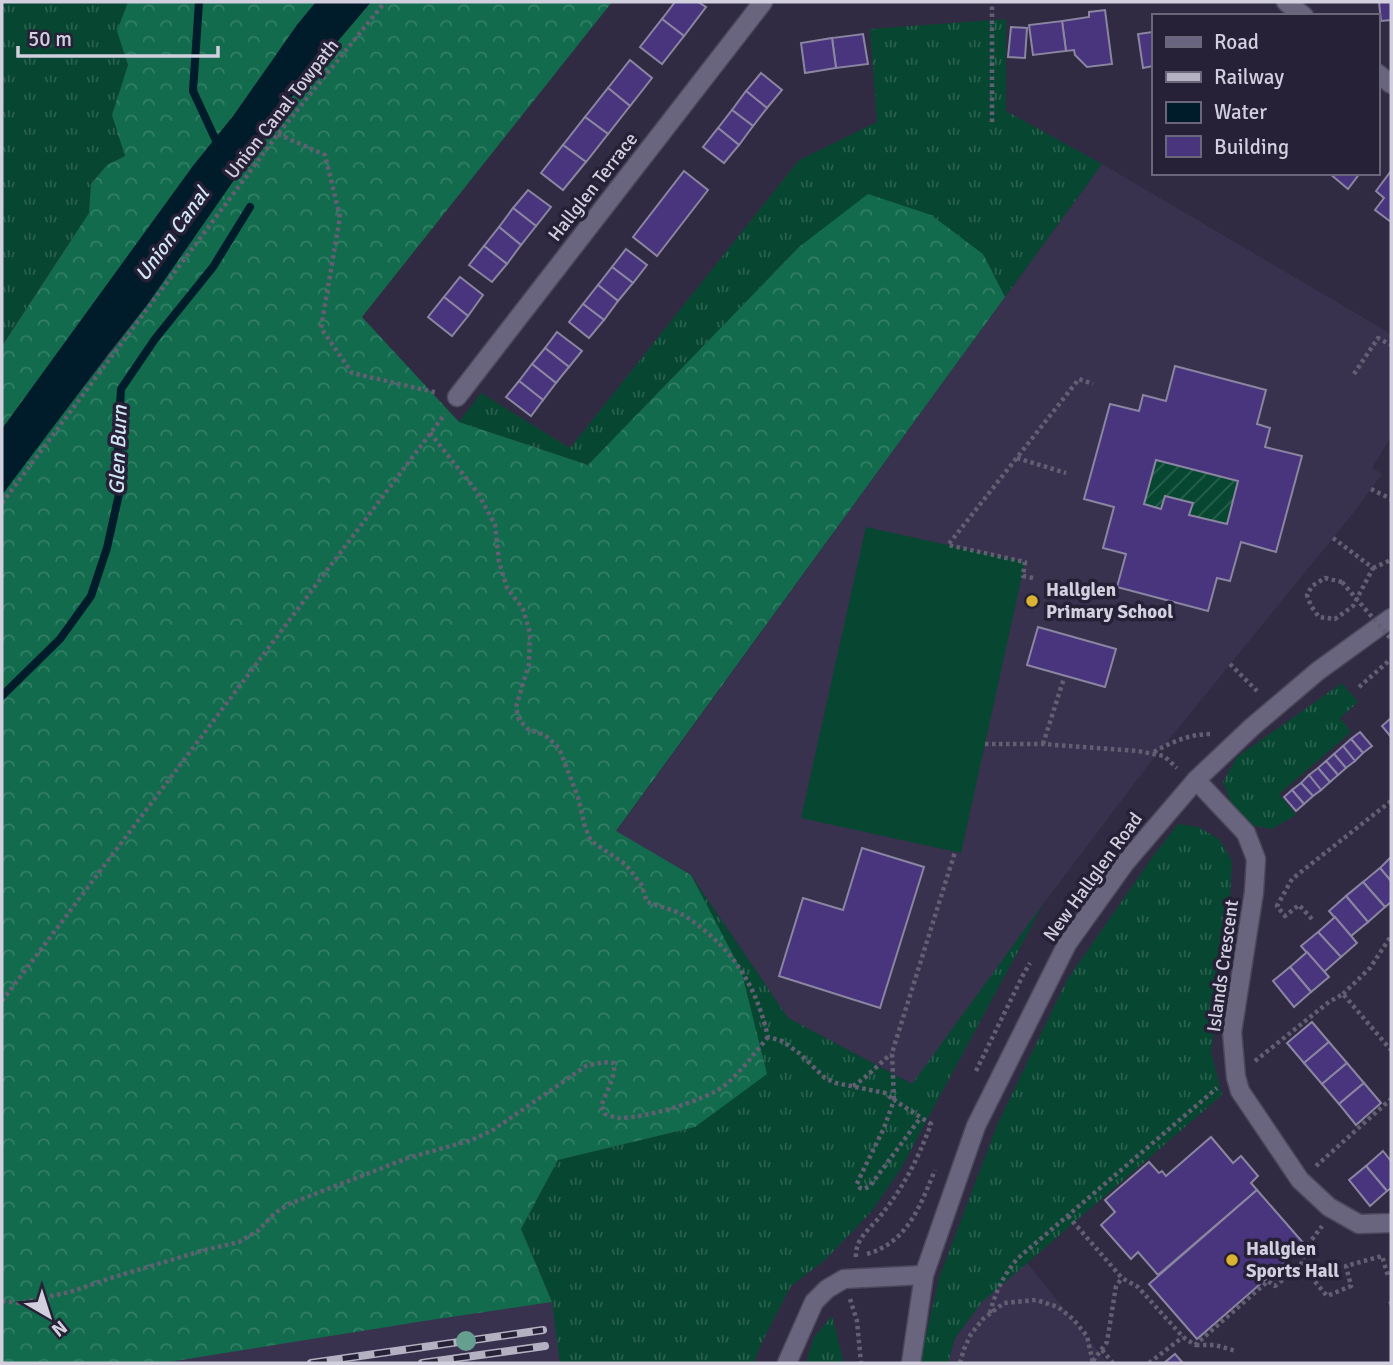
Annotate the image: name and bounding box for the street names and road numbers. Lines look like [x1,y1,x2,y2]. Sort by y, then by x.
street label: Union Canal Towpath [220,34,344,184]
street label: Hallglen Terrace [543,128,643,246]
street label: New Hallglen Road [1038,808,1148,946]
street label: Islands Crescent [1202,898,1244,1034]

